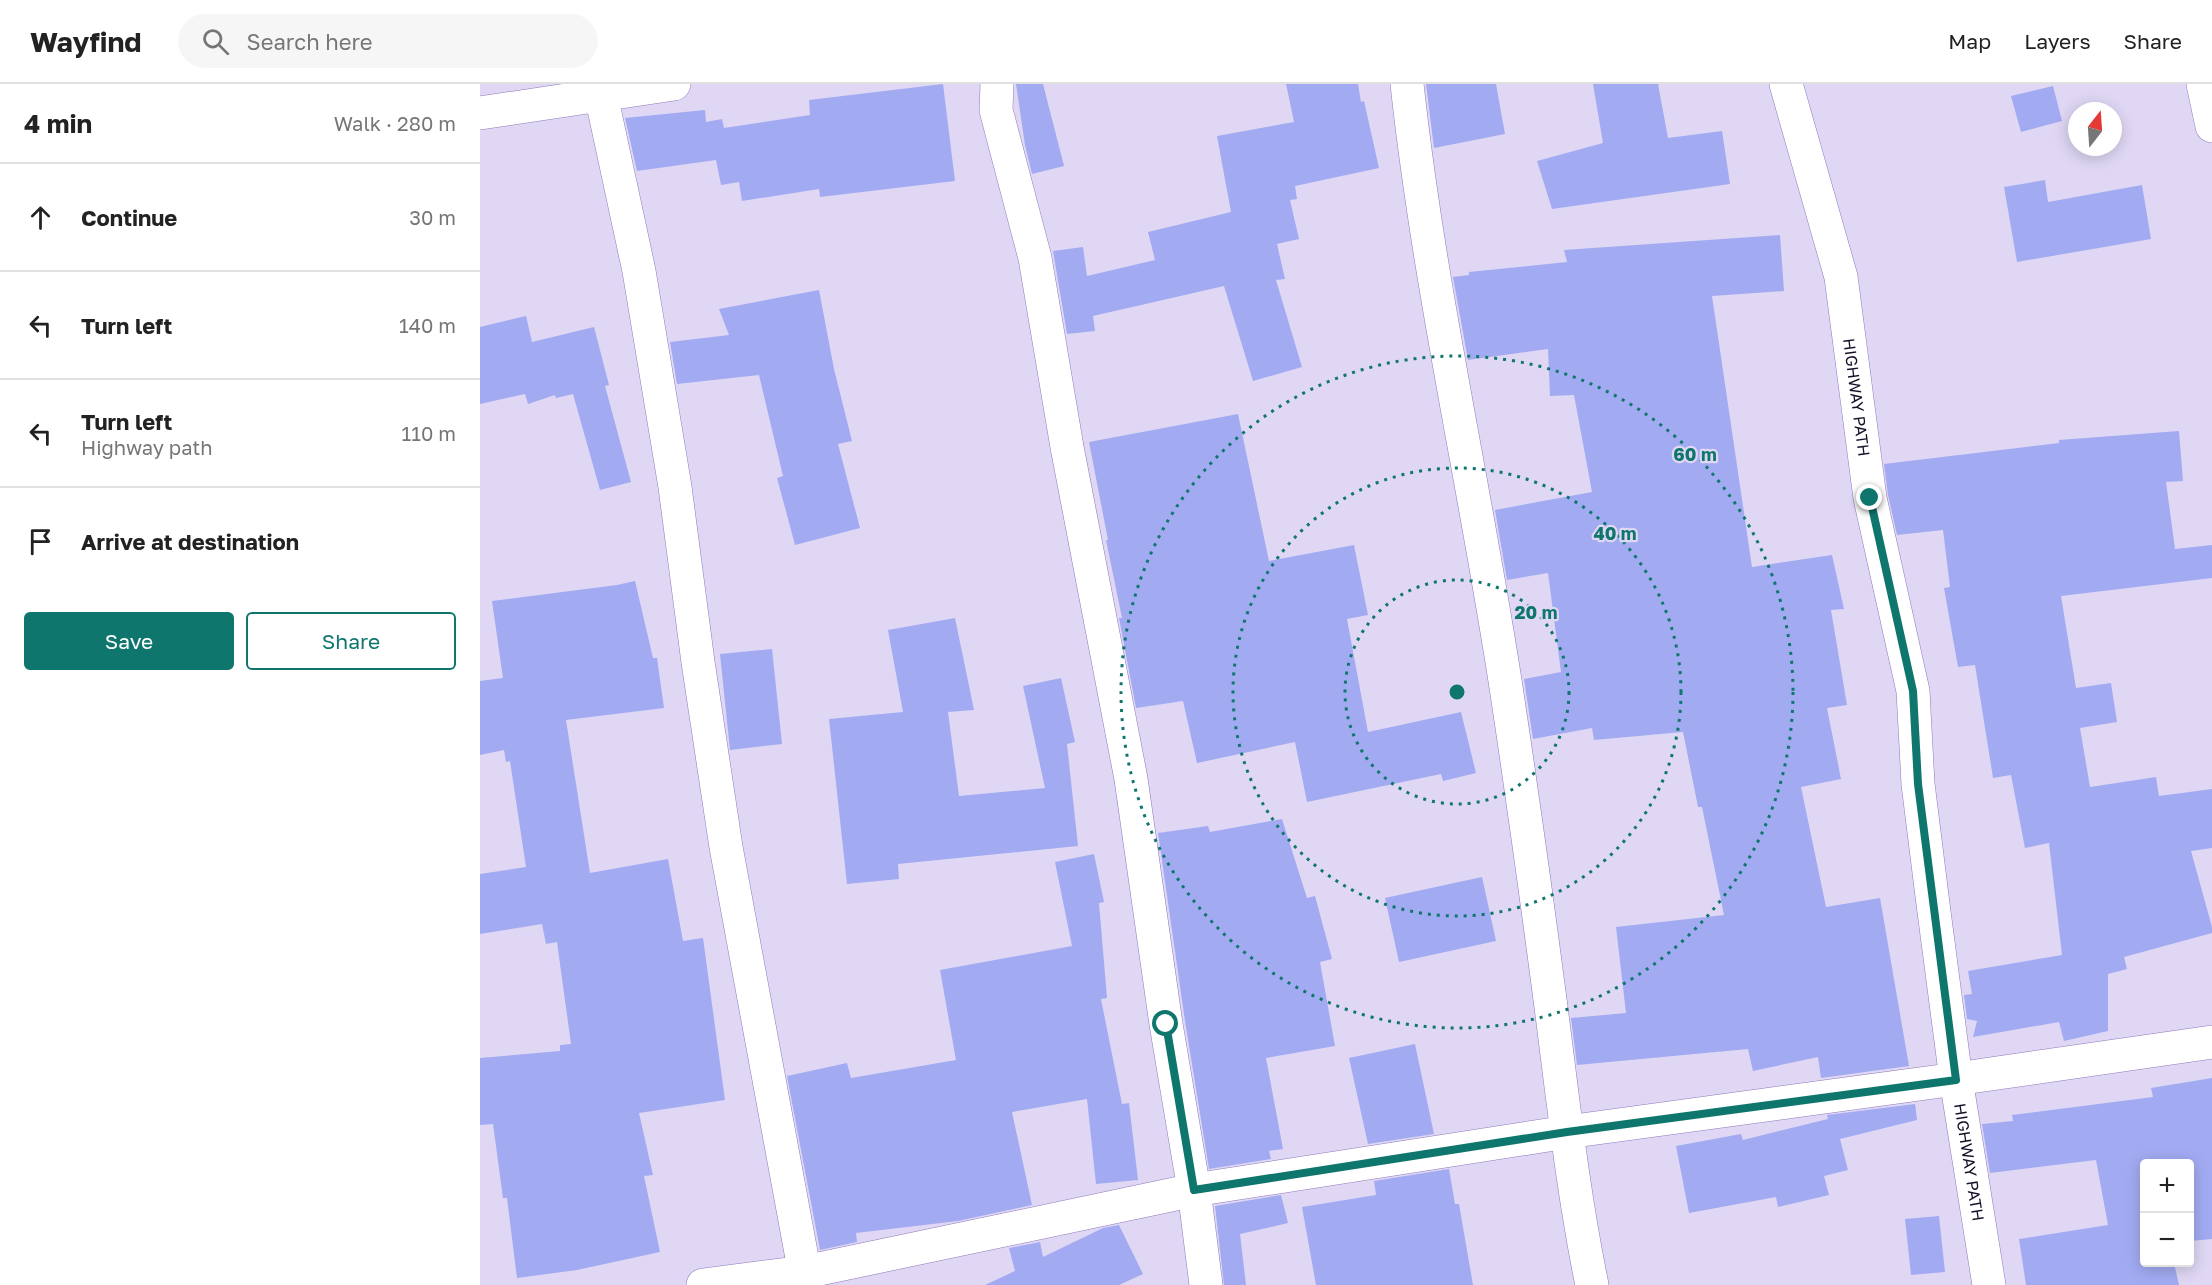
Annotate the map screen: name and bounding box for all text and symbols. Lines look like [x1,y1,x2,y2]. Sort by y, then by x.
search box [178,14,598,68]
text: Wayfind [30,25,142,58]
icon: search [199,25,232,58]
text: Search here [247,28,373,55]
text: Map [1948,28,1991,54]
text: Layers [2024,28,2091,54]
text: Share [2124,28,2182,54]
north arrow [2068,102,2122,156]
text: 4 min [24,108,92,139]
text: Walk · 280 m [334,111,456,135]
icon: ahead [24,201,57,234]
text: Continue [81,204,177,231]
text: 30 m [409,205,456,229]
icon: left [24,309,57,342]
text: Turn left [81,312,172,339]
text: 140 m [399,313,456,337]
street label: HIGHWAY PATH [1839,337,1874,458]
text: Turn left [81,408,172,435]
icon: left [24,417,57,450]
text: 110 m [402,421,456,445]
text: Highway path [81,435,213,459]
text: 60 m [1673,443,1717,465]
route end [1856,484,1882,510]
text: 40 m [1593,522,1637,544]
icon: arrive [24,525,57,558]
text: Arrive at destination [81,528,299,555]
text: 20 m [1515,601,1557,623]
button: Save [24,612,234,670]
button: Share [246,612,456,670]
centre of rings [1447,682,1467,702]
route start [1152,1010,1178,1036]
street label: HIGHWAY PATH [1950,1102,1989,1222]
map controls [2140,1159,2194,1267]
button: + [2140,1159,2194,1213]
button: − [2140,1213,2194,1267]

